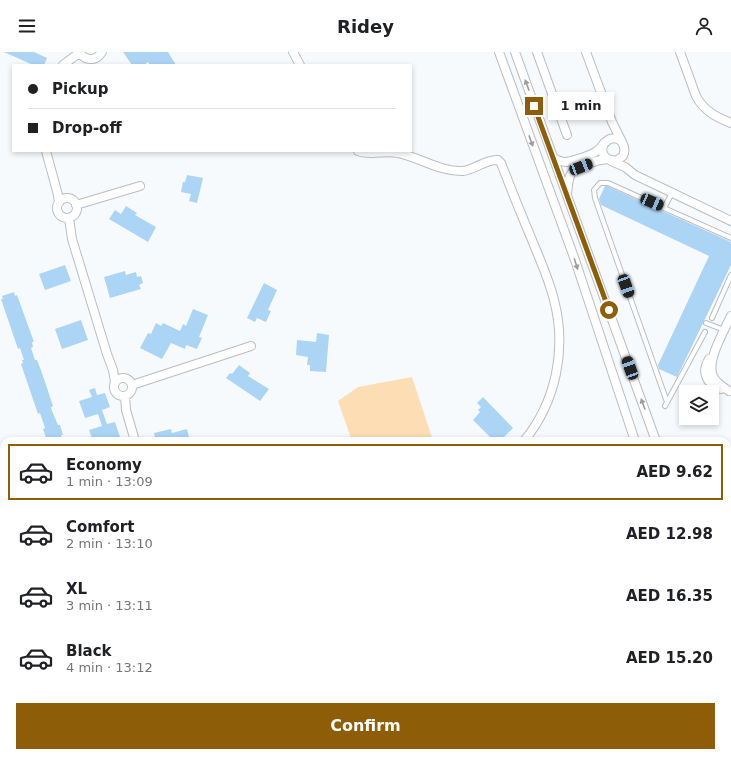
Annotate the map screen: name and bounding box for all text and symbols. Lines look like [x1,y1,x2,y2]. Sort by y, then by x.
icon: menu [16,15,38,37]
icon: person [693,15,715,37]
text: Ridey [337,16,394,37]
one-way arrow [523,78,529,90]
text: Pickup [52,80,108,98]
callout: 1 min [548,92,614,120]
route end [525,97,543,115]
text: 1 min [561,98,601,113]
text: Drop-off [52,119,122,137]
one-way arrow [529,136,535,148]
car [568,157,594,177]
car [639,192,665,212]
one-way arrow [573,258,579,270]
car [616,273,636,299]
route start [600,301,618,319]
car [620,355,640,381]
map controls [679,385,719,425]
button: layers [679,385,719,425]
one-way arrow [639,398,645,410]
icon: car [18,454,54,490]
text: Economy [66,456,142,474]
text: AED 9.62 [636,463,713,481]
text: 1 min · 13:09 [66,474,153,489]
icon: car [18,516,54,552]
text: Comfort [66,518,134,536]
text: AED 12.98 [626,525,713,543]
text: 2 min · 13:10 [66,536,153,551]
icon: car [18,578,54,614]
text: XL [66,580,87,598]
text: AED 16.35 [626,587,713,605]
text: 3 min · 13:11 [66,598,153,613]
icon: car [18,640,54,676]
text: Black [66,642,112,660]
text: AED 15.20 [626,649,713,667]
text: 4 min · 13:12 [66,660,153,675]
button: Confirm [16,703,715,749]

